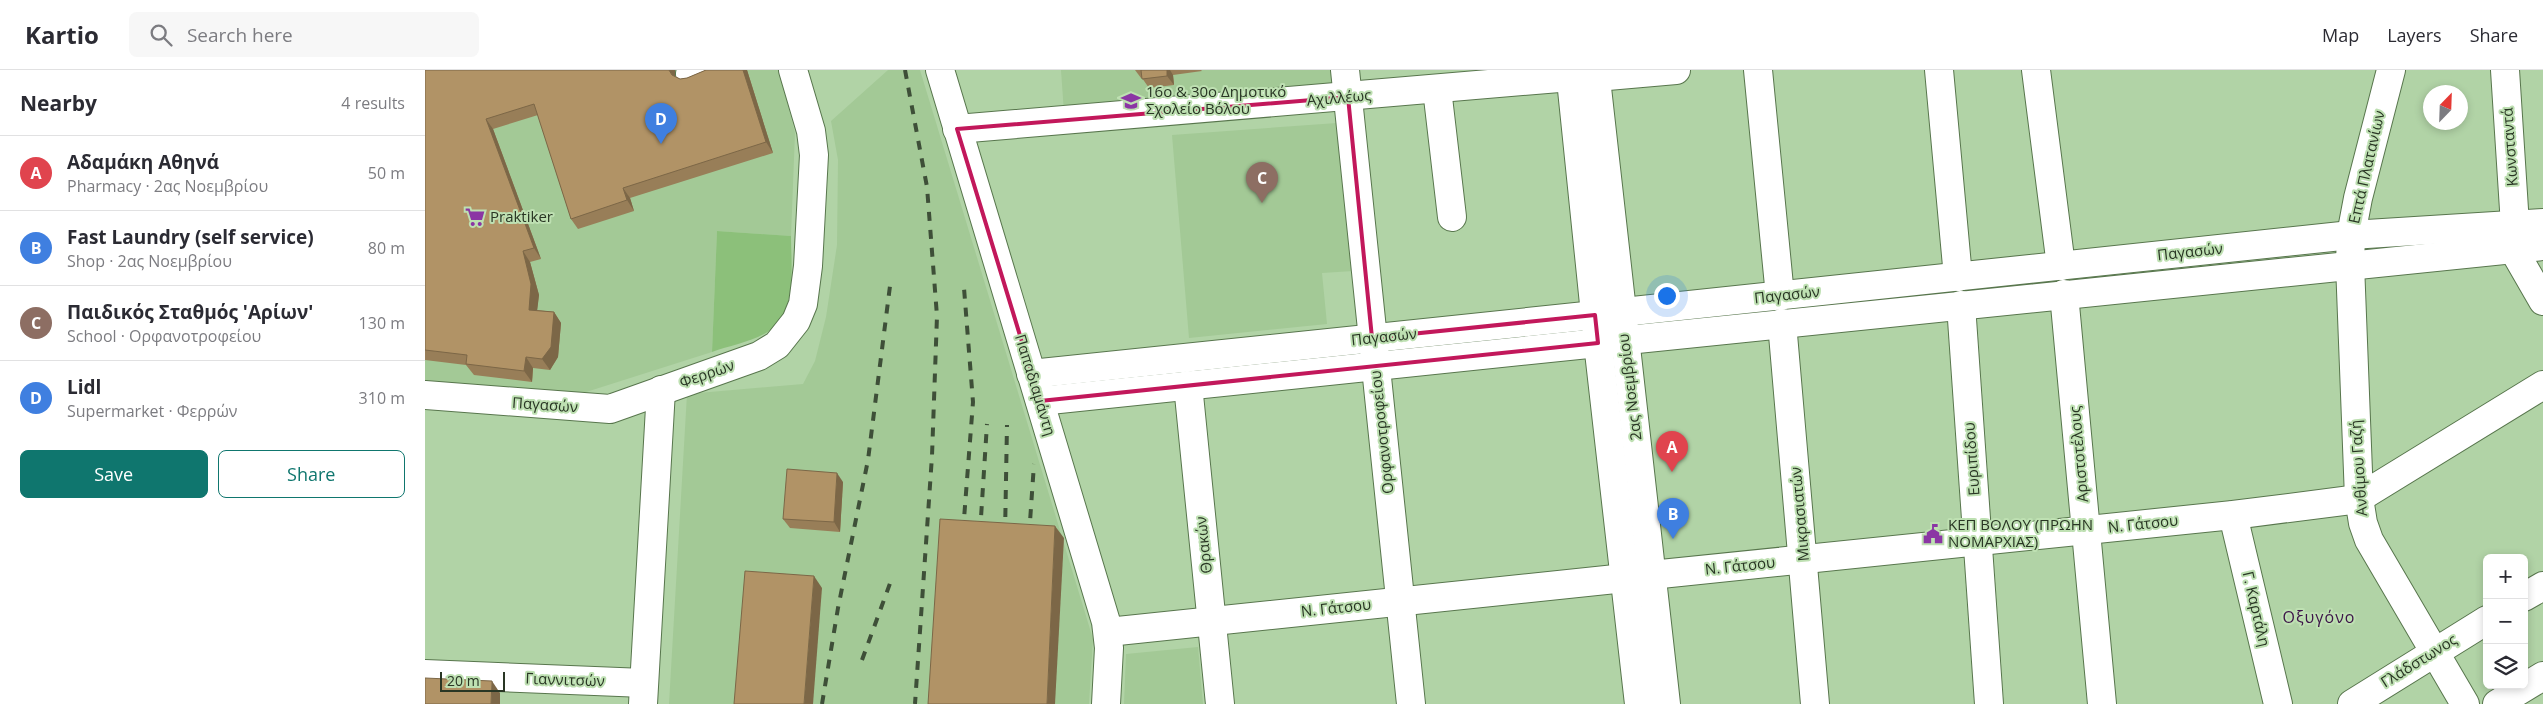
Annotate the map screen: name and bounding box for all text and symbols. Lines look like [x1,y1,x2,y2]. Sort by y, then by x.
search box [129,12,479,57]
text: Kartio [25,18,99,51]
icon: search [147,21,175,49]
text: Search here [187,22,293,48]
text: Map [2322,23,2359,47]
text: Layers [2387,23,2442,47]
text: Share [2470,23,2518,47]
place label: 16ο & 30ο Δημοτικό Σχολείο Βόλου [1146,81,1286,118]
street label: Αχιλλέως [1306,84,1372,110]
north arrow [2423,85,2468,130]
text: Nearby [20,89,97,117]
school or university icon: 16ο & 30ο Δημοτικό Σχολείο Βόλου [1120,90,1142,112]
text: 4 results [341,92,405,114]
pin: D [645,103,677,144]
street label: Κωνσταντά [2496,107,2522,187]
street label: Επτά Πλατανίων [2343,108,2389,225]
text: Αδαμάκη Αθηνά [67,149,219,175]
text: A [30,162,42,184]
text: 50 m [368,162,405,184]
pin: C [1246,162,1278,203]
text: Pharmacy · 2ας Νοεμβρίου [67,175,268,197]
supermarket icon: Praktiker [464,206,486,228]
place label: Praktiker [490,206,553,226]
text: Fast Laundry (self service) [67,224,314,250]
text: B [31,237,41,259]
text: 80 m [368,237,405,259]
street label: Παγασών [2156,238,2224,264]
text: Shop · 2ας Νοεμβρίου [67,250,232,272]
street label: Παγασών [1753,281,1821,307]
your location [1654,283,1680,309]
text: Παιδικός Σταθμός 'Αρίων' [67,299,313,325]
text: C [31,312,41,334]
text: 130 m [359,312,405,334]
street label: Παγασών [1350,323,1418,349]
text: School · Ορφανοτροφείου [67,325,261,347]
street label: Παπαδιαμάντη [1011,332,1061,438]
street label: 2ας Νοεμβρίου [1613,333,1645,442]
street label: Φερρών [677,354,737,392]
street label: Ορφανοτροφείου [1365,369,1397,495]
text: Lidl [67,374,101,400]
text: D [30,387,42,409]
text: 310 m [359,387,405,409]
street label: Παγασών [512,392,579,416]
text: Supermarket · Φερρών [67,400,237,422]
street label: Αριστοτέλους [2064,405,2092,503]
street label: Ανθίμου Γαζή [2345,419,2371,517]
street label: Ευριπίδου [1958,422,1984,496]
pin: A [1656,431,1688,472]
button: Save [20,450,208,498]
button: Share [218,450,405,498]
street label: Μικρασιατών [1785,466,1813,562]
pin: B [1657,498,1689,539]
street label: Ν. Γάτσου [2107,509,2179,537]
place label: ΚΕΠ ΒΟΛΟΥ (ΠΡΩΗΝ ΝΟΜΑΡΧΙΑΣ) [1948,514,2093,551]
street label: Θρακών [1190,515,1216,575]
public building icon: ΚΕΠ ΒΟΛΟΥ (ΠΡΩΗΝ ΝΟΜΑΡΧΙΑΣ) [1922,523,1944,545]
street label: Ν. Γάτσου [1704,551,1776,579]
map controls [2483,554,2528,689]
button: + [2483,554,2528,599]
street label: Γ. Καρτάλη [2239,569,2275,648]
street label: Ν. Γάτσου [1300,593,1372,621]
button: − [2483,599,2528,644]
district label: Οξυγόνο [2283,606,2355,628]
street label: Γλάδστωνος [2377,629,2460,691]
button: layers [2483,644,2528,689]
street label: Γιαννιτσών [525,668,605,690]
scale bar [440,669,505,692]
text: 20 m [447,671,480,690]

